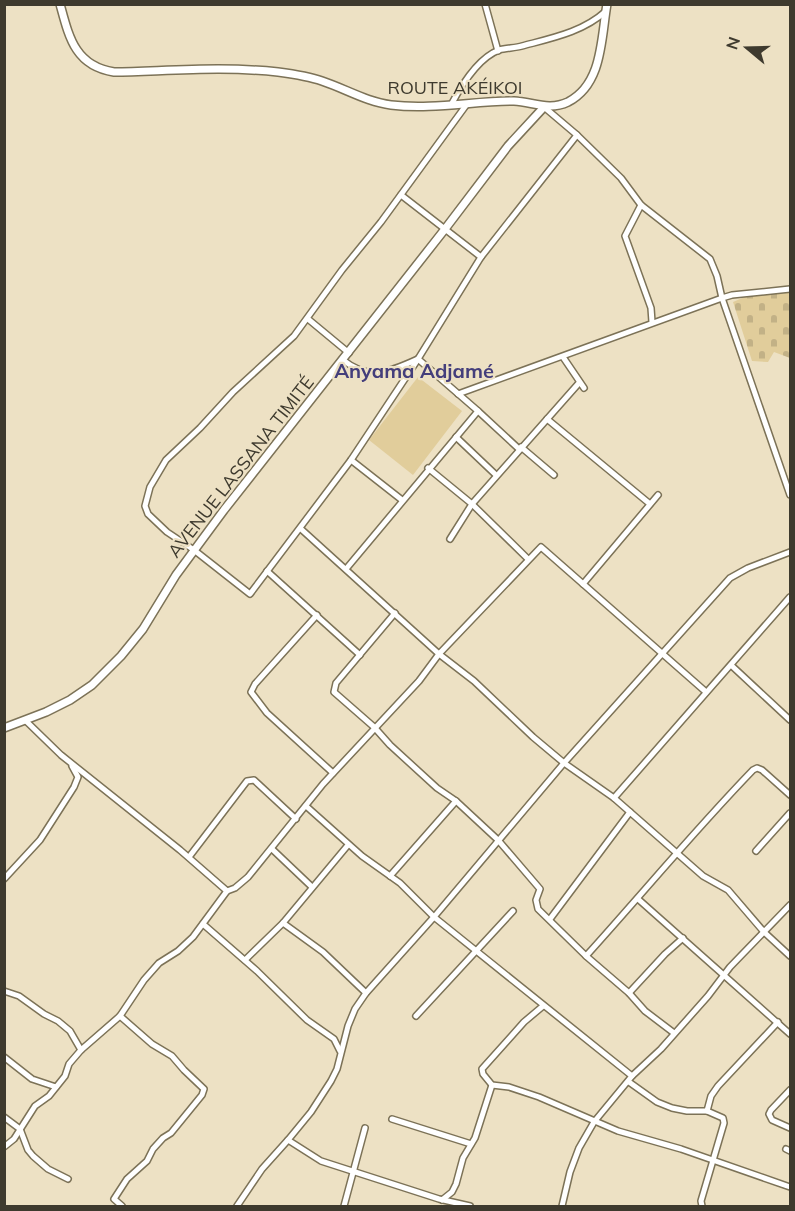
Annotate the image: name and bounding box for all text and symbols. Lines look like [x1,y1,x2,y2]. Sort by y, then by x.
north arrow [717,18,777,78]
text: N [721,34,744,52]
street label: ROUTE AKÉIKOI [388,76,522,99]
district label: Anyama Adjamé [334,358,494,383]
street label: AVENUE LASSANA TIMITÉ [163,371,319,562]

